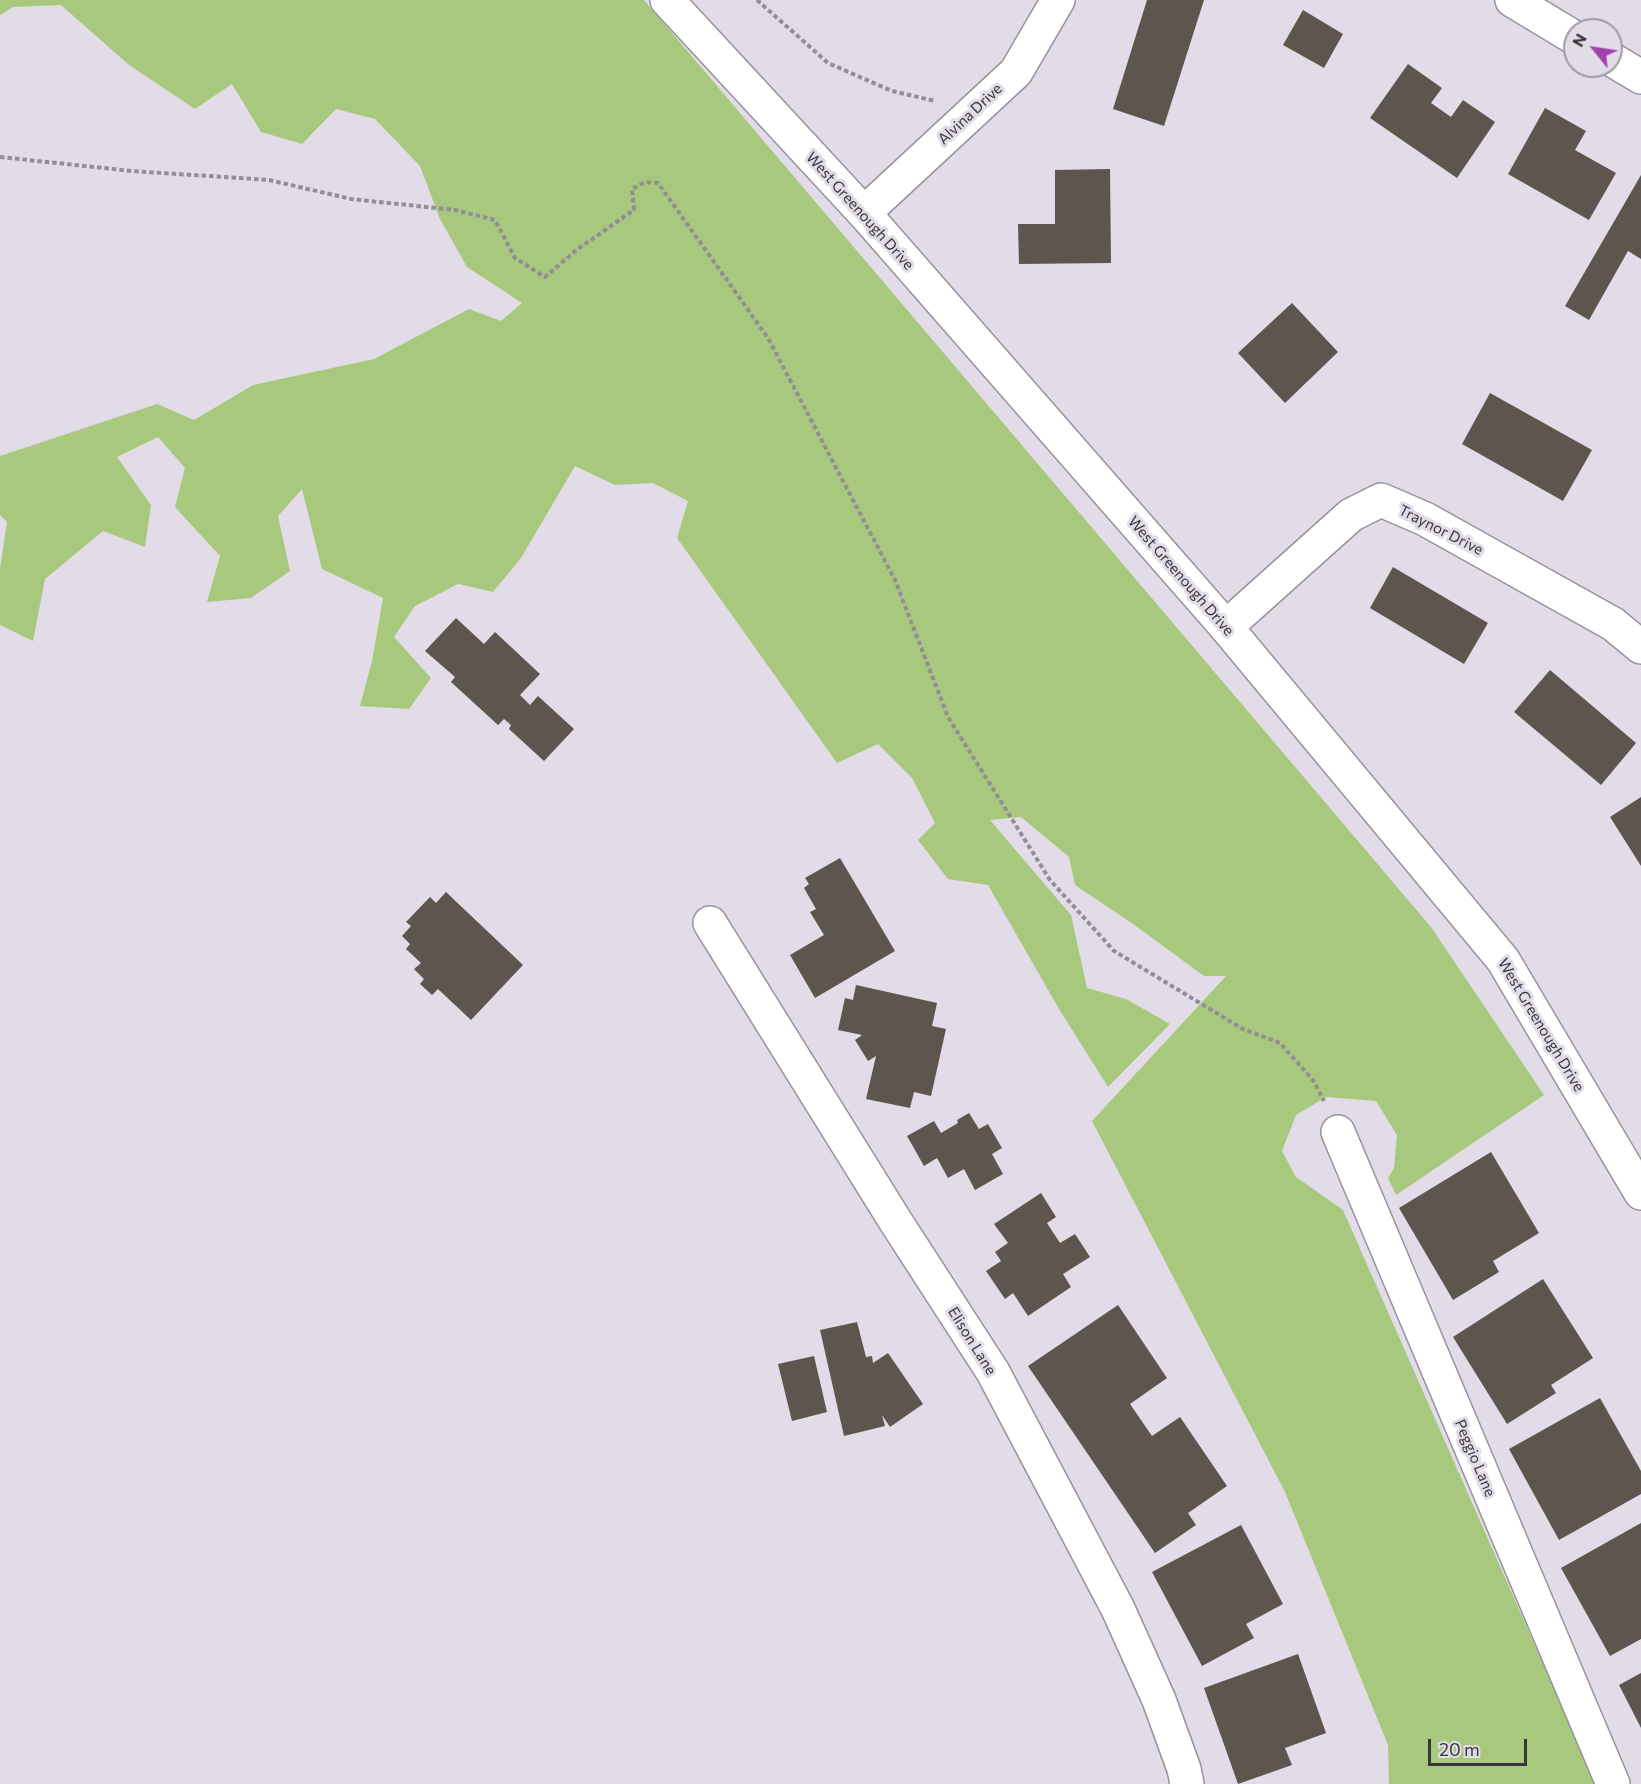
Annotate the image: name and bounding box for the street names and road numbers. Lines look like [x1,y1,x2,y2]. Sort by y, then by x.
street label: Alvina Drive [934,80,1006,148]
street label: West Greenough Drive [802,148,918,274]
street label: Traynor Drive [1396,501,1486,559]
street label: West Greenough Drive [1124,513,1238,639]
street label: West Greenough Drive [1494,955,1588,1095]
street label: Elison Lane [944,1304,1000,1378]
street label: Peggio Lane [1451,1417,1499,1499]

